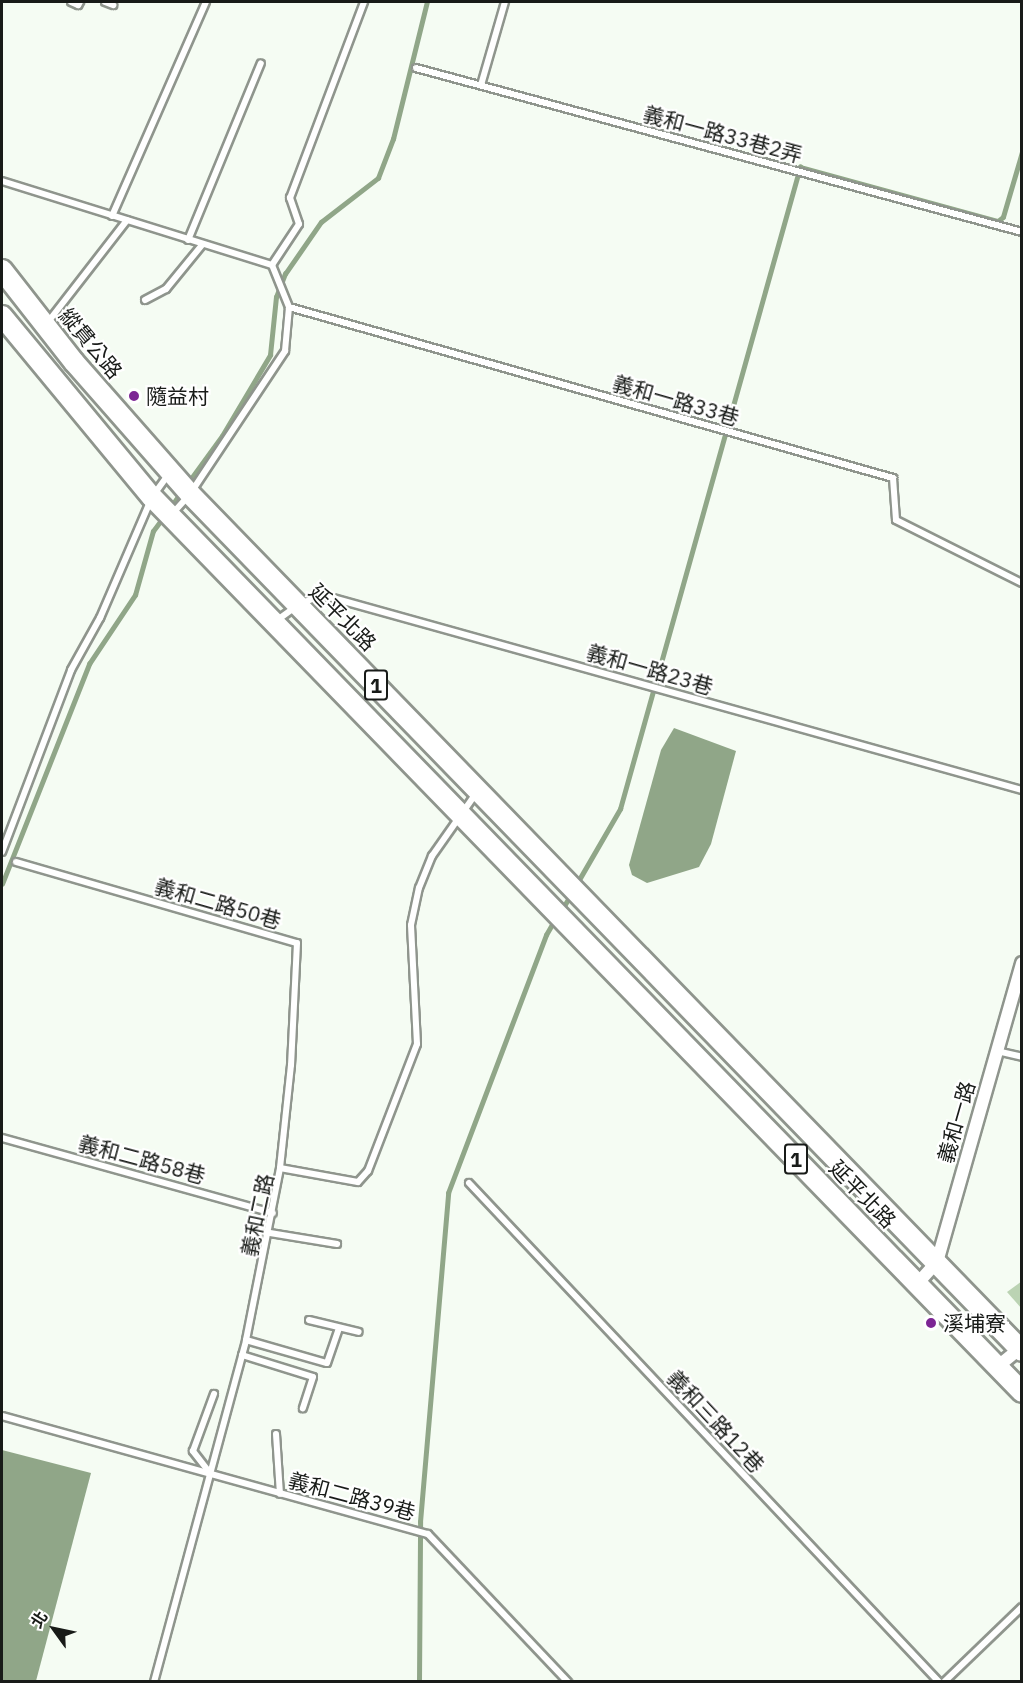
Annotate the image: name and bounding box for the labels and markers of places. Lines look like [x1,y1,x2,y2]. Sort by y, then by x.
place label: 隨益村 [146,383,209,409]
marker: 隨益村 [127,389,141,403]
place label: 溪埔寮 [943,1310,1006,1336]
marker: 溪埔寮 [924,1316,938,1330]

